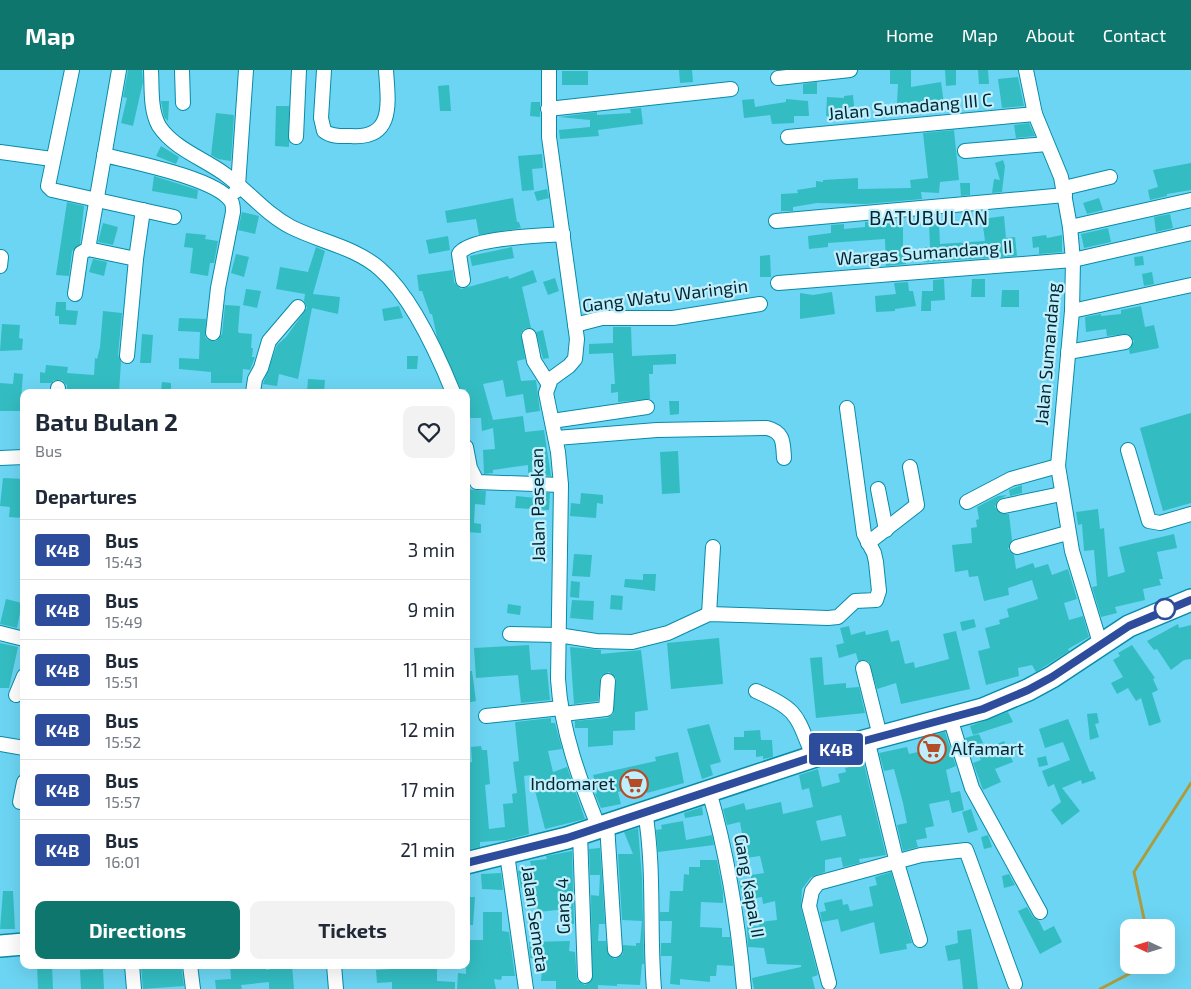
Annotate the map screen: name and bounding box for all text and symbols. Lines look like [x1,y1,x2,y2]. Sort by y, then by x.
text: Map [25,21,75,50]
text: Home [886,24,934,46]
text: Map [962,24,998,46]
text: About [1026,24,1075,46]
text: Contact [1103,24,1166,46]
street label: Jalan Sumadang III C [827,88,993,124]
district label: BATUBULAN [869,205,989,229]
street label: Wargas Sumandang II [835,235,1013,269]
street label: Gang Watu Waringin [581,274,749,316]
street label: Jalan Sumandang [1030,282,1064,426]
button: heart [403,406,455,458]
text: Batu Bulan 2 [35,407,178,436]
text: Bus [35,441,62,460]
street label: Jalan Pasekan [525,448,549,562]
text: Departures [35,485,137,508]
text: Bus [105,529,139,552]
text: 3 min [408,538,455,561]
text: K4B [45,539,80,561]
text: 15:43 [105,552,142,571]
text: Bus [105,589,139,612]
text: 9 min [407,598,455,621]
unlabelled marker [1154,598,1176,620]
text: K4B [45,599,80,621]
text: 15:49 [105,612,143,631]
text: Bus [105,649,139,672]
text: 11 min [403,658,455,681]
text: K4B [45,659,80,681]
text: 15:51 [105,672,139,691]
text: Bus [105,709,139,732]
text: 12 min [400,718,455,741]
text: K4B [45,719,80,741]
text: 15:52 [105,732,141,751]
line badge: K4B [807,733,865,765]
supermarket icon: Alfamart [917,734,947,764]
place label: Alfamart [951,737,1024,759]
text: K4B [819,738,853,760]
text: Bus [105,769,139,792]
supermarket icon: Indomaret [619,769,649,799]
place label: Indomaret [530,772,615,794]
text: 17 min [401,778,455,801]
text: K4B [45,779,80,801]
text: 15:57 [105,792,141,811]
text: Bus [105,829,139,852]
street label: Gang Kapal II [730,832,770,939]
text: 21 min [400,838,455,861]
text: K4B [45,839,80,861]
text: 16:01 [105,852,140,871]
street label: Jalan Semeta [518,864,554,974]
street label: Gang 4 [550,877,574,935]
button: Directions [35,901,240,959]
button: Tickets [250,901,455,959]
north arrow [1120,919,1175,974]
map controls [1120,919,1175,974]

